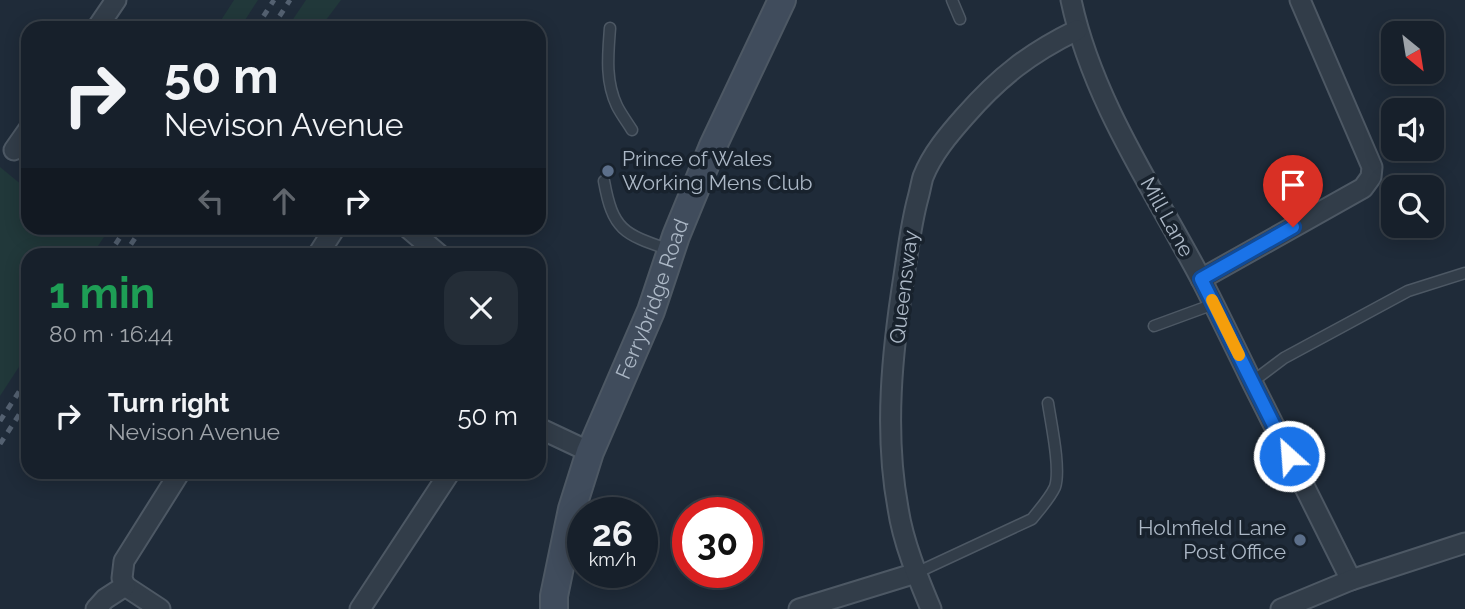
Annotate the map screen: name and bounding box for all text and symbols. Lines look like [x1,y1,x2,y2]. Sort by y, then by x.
north arrow [1381,21,1444,84]
map controls [1381,21,1444,238]
text: 50 m [164,47,279,104]
icon: right [49,49,140,140]
button: sound [1381,98,1444,161]
text: Nevison Avenue [164,106,403,143]
place label: Prince of Wales Working Mens Club [622,146,813,195]
pin [1263,155,1323,227]
marker: Prince of Wales Working Mens Club [600,163,616,179]
icon: arrive [1274,166,1312,204]
street label: Mill Lane [1135,172,1200,261]
button: search [1381,175,1444,238]
icon: left [192,182,230,220]
icon: ahead [265,182,303,220]
icon: right [338,182,376,220]
street label: Ferrybridge Road [610,215,694,383]
street label: Queensway [884,229,923,345]
text: 1 min [49,269,155,318]
button: close [444,271,518,345]
text: 80 m · 16:44 [49,320,173,347]
text: Turn right [108,388,229,418]
icon: right [49,397,87,435]
text: 50 m [457,401,518,431]
text: Nevison Avenue [108,418,280,445]
position arrow [1252,419,1326,493]
speed limit sign: 30 [672,497,763,588]
text: 26 [592,513,633,554]
place label: Holmfield Lane Post Office [1138,515,1286,564]
marker: Holmfield Lane Post Office [1292,532,1308,548]
text: km/h [589,549,636,570]

